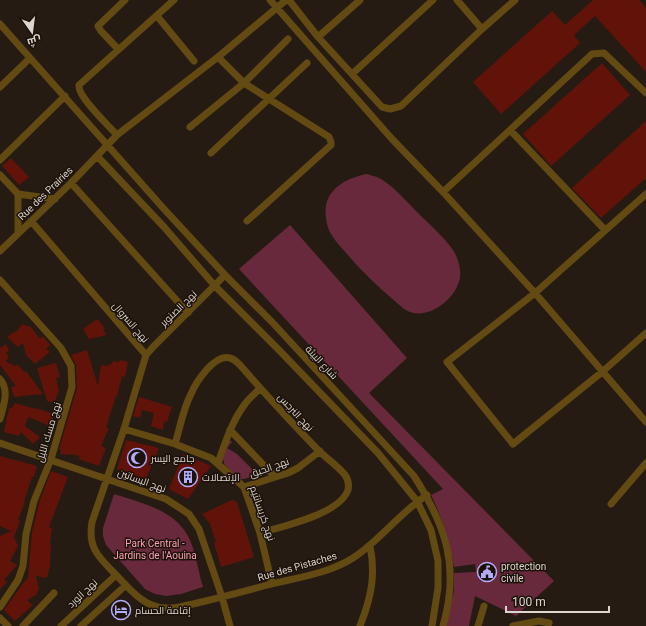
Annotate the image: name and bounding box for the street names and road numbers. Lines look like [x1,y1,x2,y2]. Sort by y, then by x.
street label: Rue des Prairies [16,164,75,222]
street label: نهج الصنوبر [157,288,200,330]
street label: نهج السروال [109,300,151,345]
street label: شارع البيئة [303,343,340,382]
street label: نهج النرجس [275,391,316,434]
street label: نهج مسك الليل [34,401,64,464]
street label: نهج الحبق [248,456,291,480]
street label: نهج البساتين [116,467,167,495]
street label: نهج كريسانتيم [246,484,277,543]
street label: Rue des Pistaches [256,550,338,583]
street label: نهج الورد [65,577,100,611]

